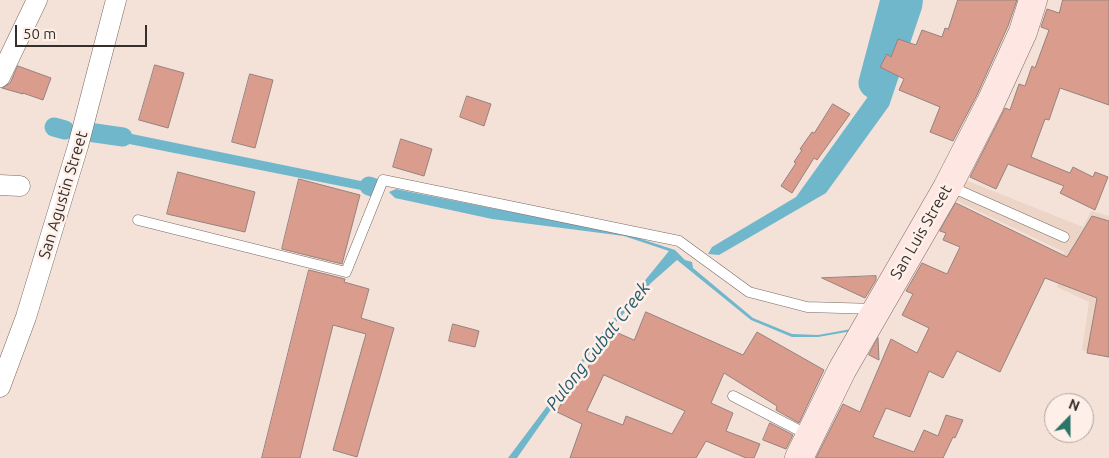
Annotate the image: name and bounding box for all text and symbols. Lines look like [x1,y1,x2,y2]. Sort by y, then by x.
scale bar [18,15,150,47]
text: 50 m [23,25,56,42]
street label: San Agustin Street [34,129,92,261]
street label: San Luis Street [886,181,956,283]
water label: Pulong Gubat Creek [541,278,655,414]
north arrow [1044,393,1094,443]
text: N [1066,396,1082,414]

